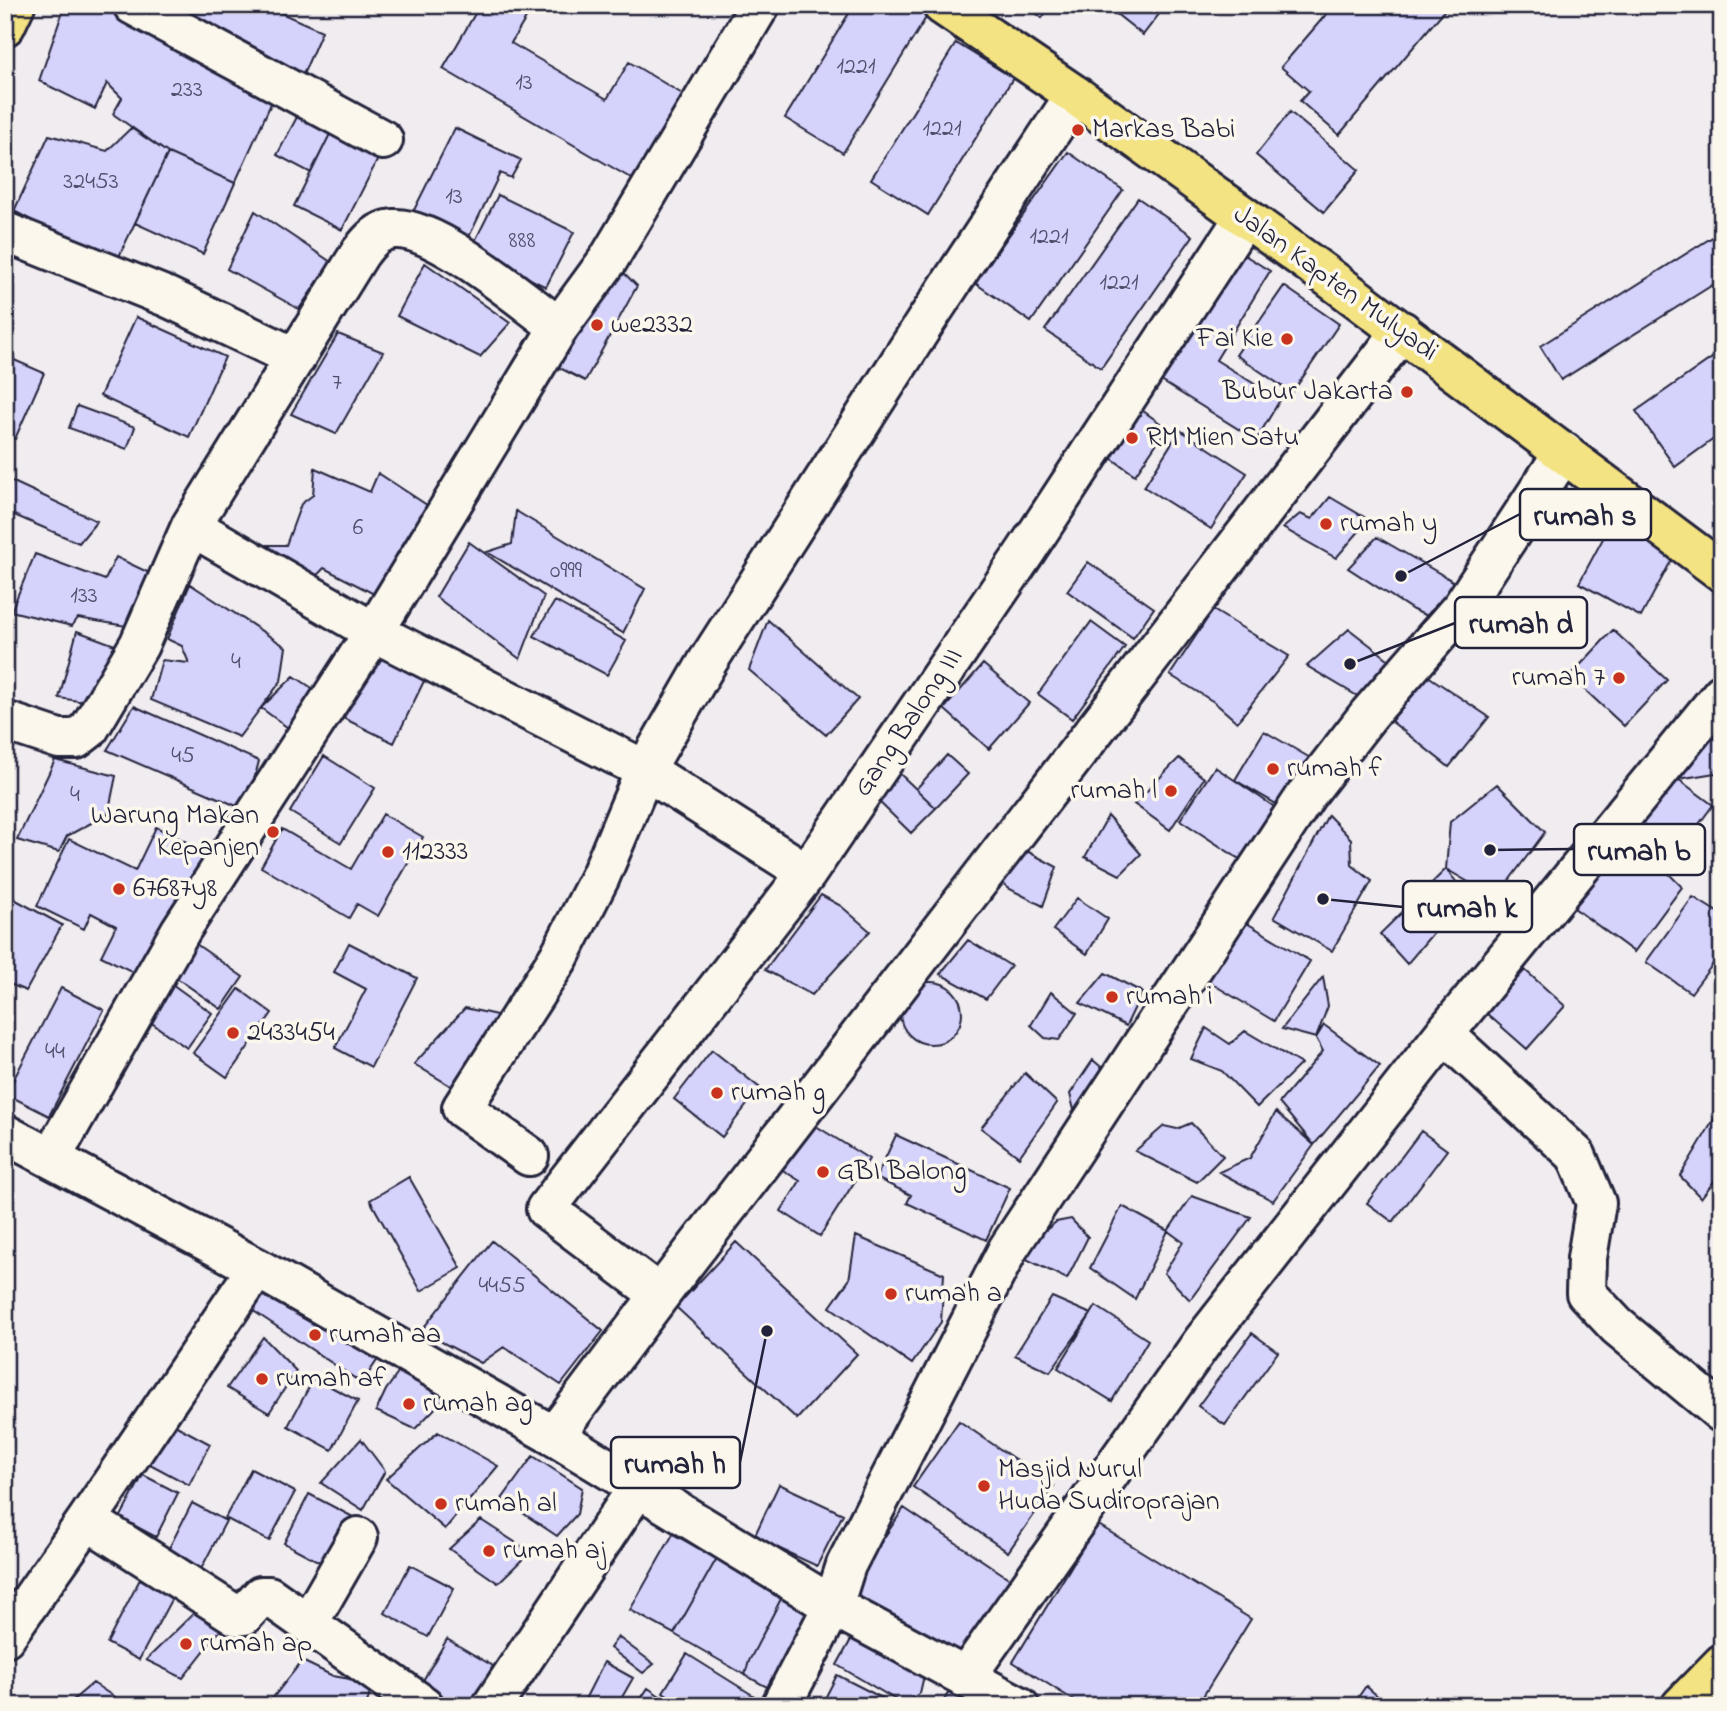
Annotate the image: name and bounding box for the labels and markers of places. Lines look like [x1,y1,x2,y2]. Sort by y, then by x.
place label: Markas Babi [1092,110,1235,151]
marker: Markas Babi [1070,122,1086,138]
place label: we2332 [611,305,693,346]
marker: we2332 [589,317,605,333]
place label: Fai Kie [1196,319,1273,360]
marker: Fai Kie [1279,331,1295,347]
place label: Bubur Jakarta [1221,372,1393,413]
marker: Bubur Jakarta [1399,384,1415,400]
place label: RM Mien Satu [1146,418,1299,459]
marker: RM Mien Satu [1124,430,1140,446]
callout: rumah s [1520,489,1651,540]
place label: rumah y [1340,504,1437,545]
marker: rumah y [1318,516,1334,532]
callout: rumah d [1455,597,1587,648]
place label: rumah 7 [1512,658,1605,699]
marker: rumah 7 [1611,670,1627,686]
place label: rumah f [1287,749,1382,790]
marker: rumah f [1265,761,1281,777]
place label: rumah l [1071,771,1157,812]
marker: rumah l [1163,783,1179,799]
place label: Warung Makan Kepanjen [91,796,259,869]
marker: Warung Makan Kepanjen [265,824,281,840]
callout: rumah b [1574,824,1705,875]
place label: 112333 [402,832,468,873]
marker: 112333 [380,844,396,860]
place label: 67687y8 [133,869,217,910]
marker: 67687y8 [111,881,127,897]
callout: rumah k [1403,881,1532,932]
place label: rumah i [1126,977,1213,1018]
marker: rumah i [1104,989,1120,1005]
place label: 2433454 [247,1013,335,1054]
marker: 2433454 [225,1025,241,1041]
place label: rumah g [731,1073,825,1114]
marker: rumah g [709,1085,725,1101]
place label: GBI Balong [837,1152,967,1193]
marker: GBI Balong [815,1164,831,1180]
place label: rumah a [905,1274,1002,1315]
marker: rumah a [883,1286,899,1302]
place label: rumah aa [329,1315,441,1356]
marker: rumah aa [307,1327,323,1343]
place label: rumah af [276,1359,386,1400]
marker: rumah af [254,1371,270,1387]
place label: rumah ag [423,1384,532,1425]
marker: rumah ag [401,1396,417,1412]
callout: rumah h [611,1437,740,1488]
place label: Masjid Nurul Huda Sudiroprajan [998,1450,1220,1523]
marker: Masjid Nurul Huda Sudiroprajan [976,1478,992,1494]
place label: rumah al [455,1484,557,1525]
marker: rumah al [433,1496,449,1512]
place label: rumah aj [503,1531,607,1572]
marker: rumah aj [481,1543,497,1559]
place label: rumah ap [200,1624,312,1665]
marker: rumah ap [178,1636,194,1652]

